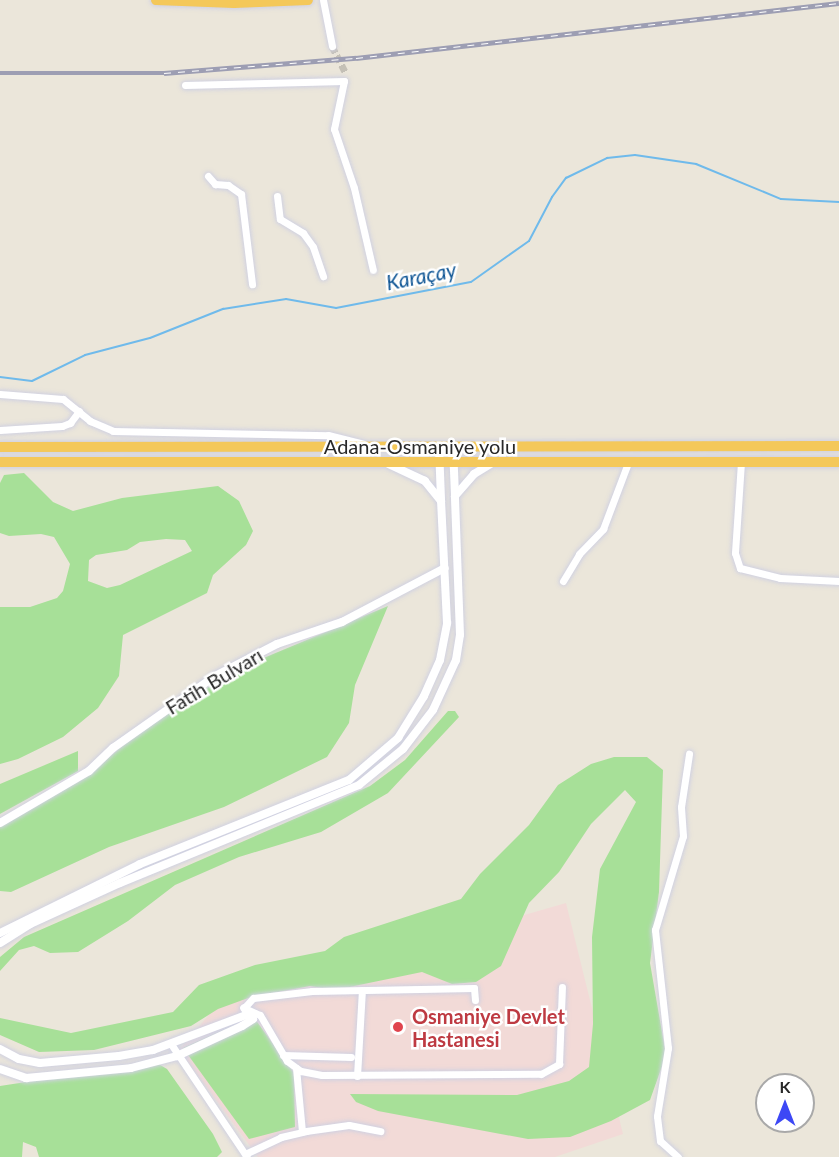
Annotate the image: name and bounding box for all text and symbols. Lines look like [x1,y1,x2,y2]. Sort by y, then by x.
water label: Karaçay [384,257,458,295]
street label: Adana-Osmaniye yolu [324,434,516,458]
street label: Fatih Bulvarı [161,643,267,719]
place label: Osmaniye Devlet Hastanesi [412,1004,565,1051]
marker: Osmaniye Devlet Hastanesi [389,1018,407,1036]
north arrow [755,1073,815,1133]
text: K [780,1077,790,1096]

